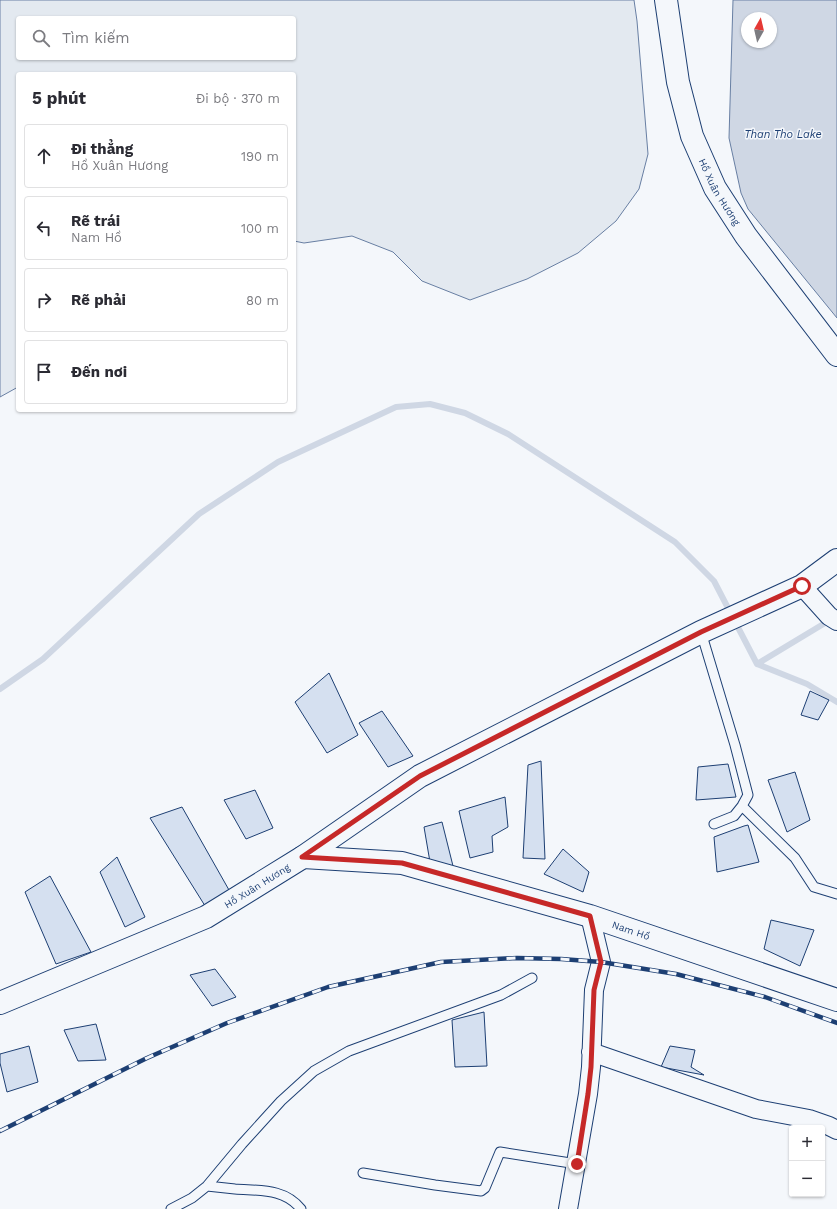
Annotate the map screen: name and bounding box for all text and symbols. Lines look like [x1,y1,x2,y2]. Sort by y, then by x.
north arrow [741,12,777,48]
search box [16,16,296,60]
icon: search [30,27,52,49]
text: Tìm kiếm [62,29,130,47]
text: 5 phút [32,88,86,108]
text: Đi bộ · 370 m [196,91,280,106]
water label: Than Tho Lake [744,128,822,141]
text: Đi thẳng [71,140,133,158]
icon: ahead [33,145,55,167]
text: 190 m [241,149,279,164]
street label: Hồ Xuân Hương [697,157,743,228]
text: Hồ Xuân Hương [71,158,168,173]
text: Rẽ trái [71,212,120,230]
icon: left [33,217,55,239]
text: 100 m [241,221,279,236]
text: Nam Hồ [71,230,122,245]
icon: right [33,289,55,311]
text: Rẽ phải [71,291,126,309]
text: 80 m [246,293,279,308]
icon: arrive [33,361,55,383]
text: Đến nơi [71,363,127,381]
route start [793,577,811,595]
street label: Hồ Xuân Hương [222,861,292,910]
street label: Nam Hồ [611,919,651,942]
map controls [789,1125,825,1197]
button: + [789,1125,825,1161]
route end [568,1155,586,1173]
button: − [789,1161,825,1197]

